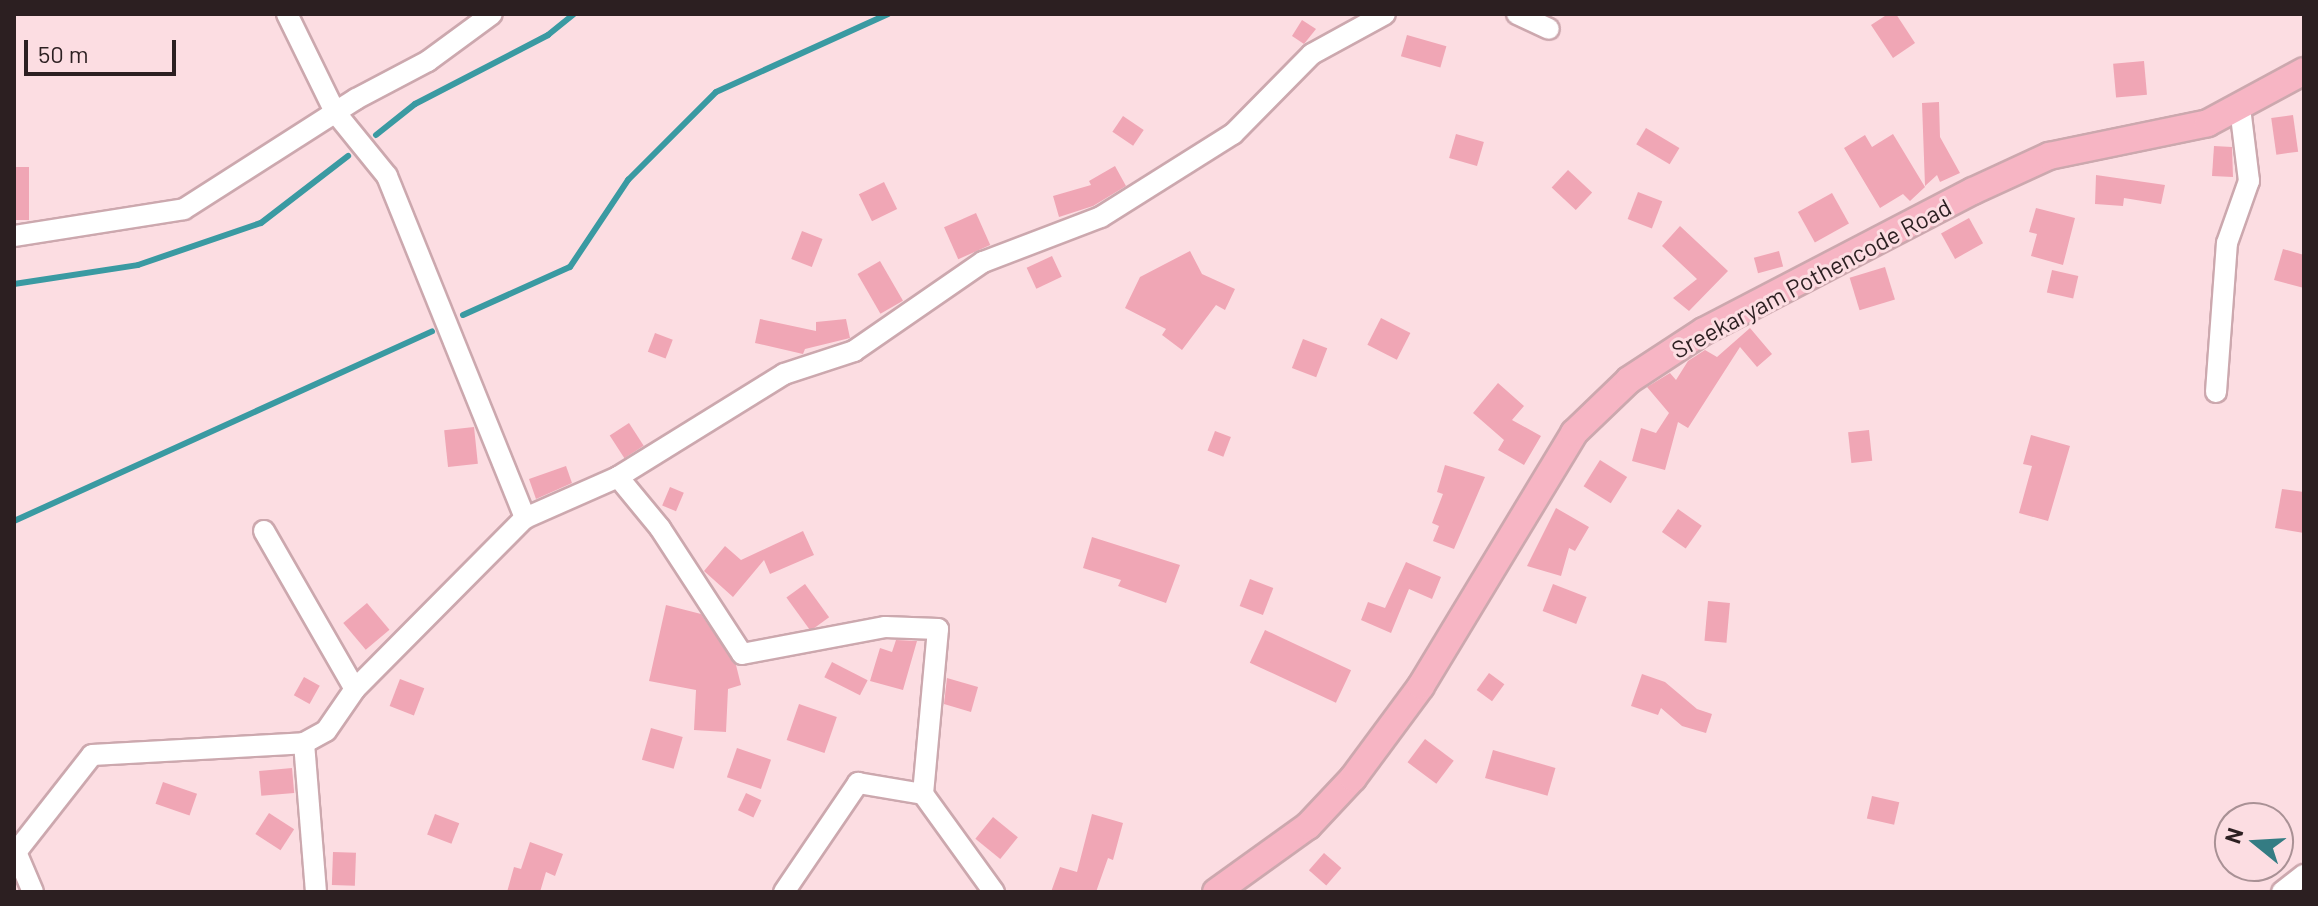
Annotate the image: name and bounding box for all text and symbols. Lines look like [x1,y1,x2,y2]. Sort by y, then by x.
scale bar [28,24,180,74]
text: 50 m [38,39,89,68]
street label: Sreekaryam Pothencode Road [1666,192,1956,364]
north arrow [2214,802,2294,882]
text: N [2218,824,2248,846]

